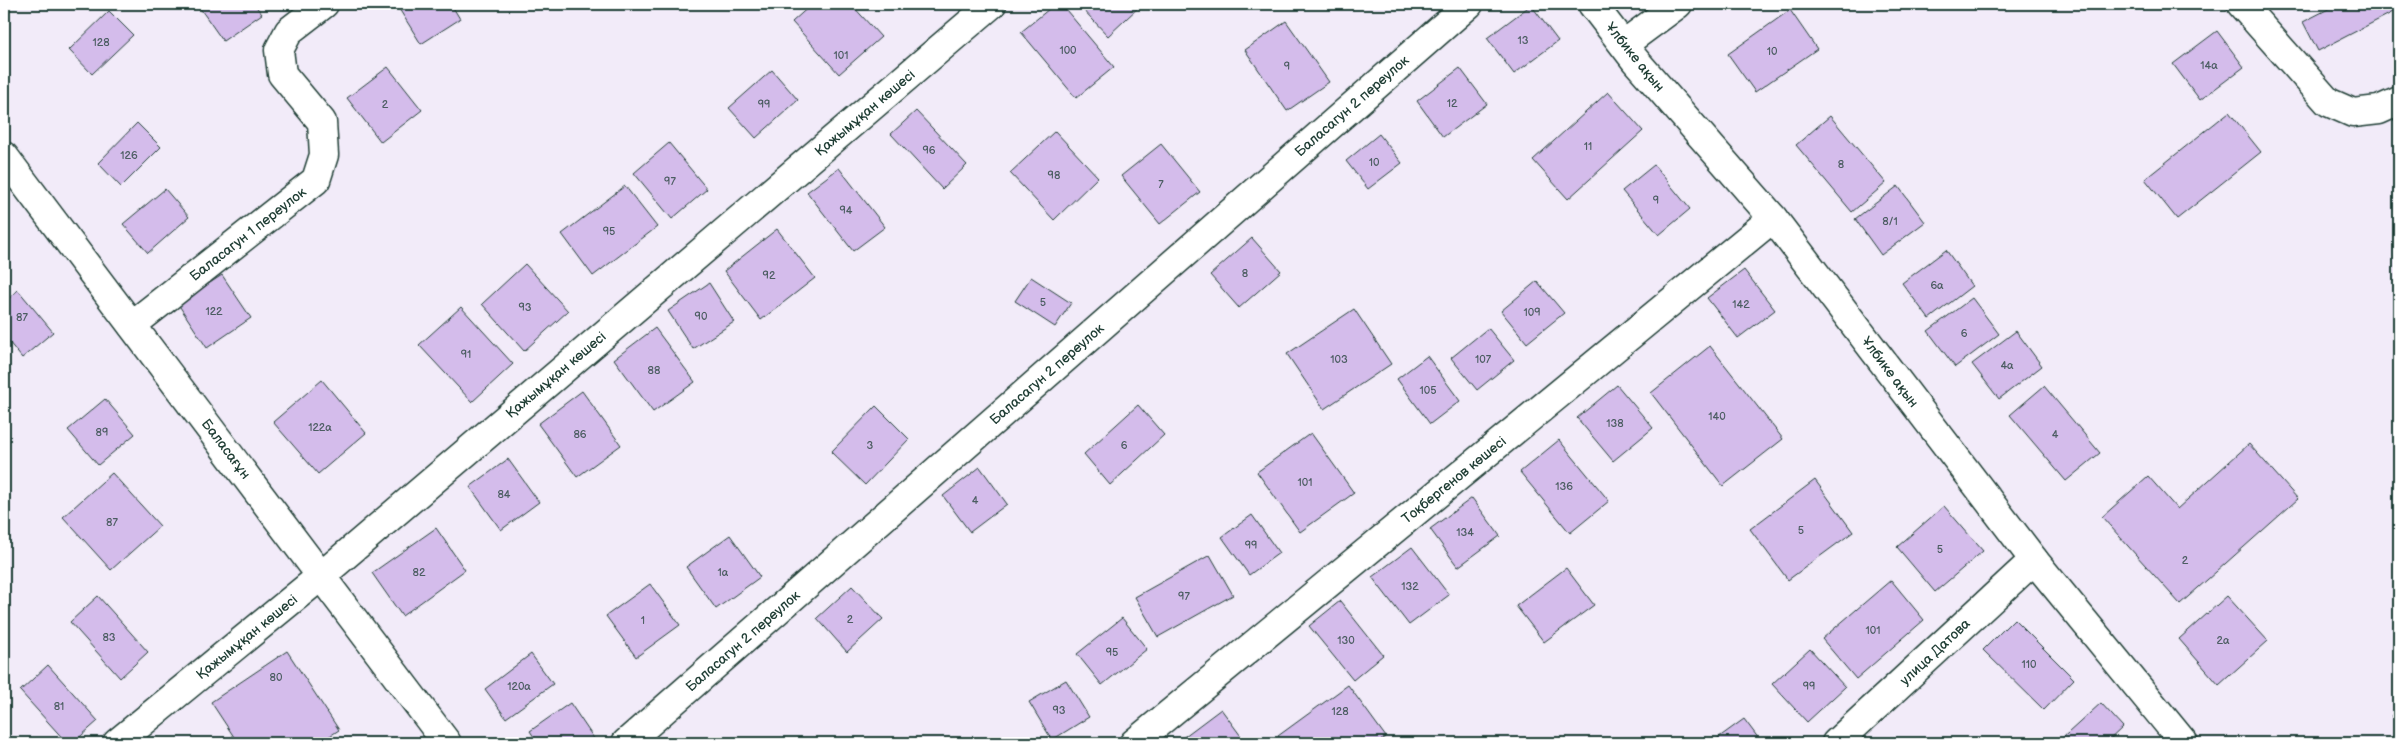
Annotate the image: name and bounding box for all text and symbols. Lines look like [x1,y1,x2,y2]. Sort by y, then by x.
street label: Ұлбике ақын [1602,19,1668,95]
house number: 13 [1517,34,1529,47]
house number: 128 [92,36,110,49]
house number: 100 [1059,44,1077,57]
house number: 10 [1767,45,1778,58]
house number: 101 [834,49,848,62]
street label: Баласагун 2 переулок [1291,51,1413,160]
house number: 14а [2200,59,2218,72]
house number: 9 [1284,60,1290,73]
street label: Қажымұқан көшесі [812,66,918,160]
house number: 12 [1447,97,1458,110]
house number: 2 [382,98,389,111]
house number: 99 [758,98,770,111]
house number: 11 [1584,140,1592,153]
house number: 96 [922,144,936,157]
house number: 126 [120,149,138,162]
house number: 10 [1369,156,1380,169]
house number: 8 [1838,158,1844,171]
house number: 98 [1048,169,1060,182]
house number: 97 [664,175,676,188]
house number: 7 [1158,178,1164,191]
street label: Баласагун 1 переулок [186,183,310,285]
house number: 9 [1653,194,1659,207]
house number: 94 [839,204,853,217]
house number: 8/1 [1882,215,1898,228]
house number: 95 [603,225,615,238]
house number: 8 [1242,267,1248,280]
house number: 92 [763,269,776,282]
house number: 6а [1930,279,1944,292]
house number: 5 [1040,296,1046,309]
house number: 142 [1732,298,1750,311]
house number: 93 [518,301,532,314]
house number: 122 [205,305,223,318]
house number: 109 [1523,306,1541,319]
house number: 90 [695,310,708,323]
house number: 87 [16,311,28,324]
street label: Баласагун 2 переулок [986,319,1108,428]
house number: 6 [1961,327,1968,340]
street label: Қажымұқан көшесі [503,328,609,422]
street label: Ұлбике ақын [1858,333,1922,411]
house number: 91 [461,348,471,361]
house number: 103 [1330,353,1348,366]
house number: 107 [1475,353,1492,366]
house number: 4а [2000,359,2014,372]
house number: 88 [648,364,660,377]
house number: 105 [1419,384,1437,397]
house number: 140 [1708,410,1726,423]
street label: Баласағұн [198,416,254,482]
house number: 138 [1606,417,1624,430]
house number: 122а [308,421,332,434]
house number: 89 [96,426,108,439]
house number: 86 [573,428,587,441]
house number: 4 [2052,428,2059,441]
street label: Тоқбергенов көшесі [1398,433,1510,527]
house number: 3 [867,439,874,452]
house number: 6 [1121,439,1128,452]
house number: 101 [1298,476,1312,489]
house number: 136 [1555,480,1573,493]
house number: 84 [497,488,511,501]
house number: 4 [972,494,979,507]
house number: 87 [106,516,118,529]
house number: 5 [1798,524,1804,537]
house number: 134 [1456,526,1474,539]
house number: 99 [1245,539,1257,552]
house number: 5 [1937,543,1943,556]
house number: 2 [2182,554,2189,567]
house number: 82 [413,566,426,579]
house number: 1а [718,566,729,579]
house number: 132 [1401,580,1419,593]
street label: Баласагун 2 переулок [682,586,804,695]
house number: 97 [1178,590,1190,603]
street label: Қажымұқан көшесі [193,591,301,683]
house number: 2 [847,613,854,626]
house number: 1 [641,614,645,627]
street label: улица Датова [1896,615,1974,689]
house number: 101 [1866,624,1880,637]
house number: 83 [102,631,116,644]
house number: 130 [1337,634,1355,647]
house number: 2а [2217,634,2230,647]
house number: 95 [1106,646,1118,659]
house number: 110 [2022,658,2037,671]
house number: 80 [270,671,283,684]
house number: 120а [507,680,531,693]
house number: 99 [1803,680,1815,693]
house number: 81 [54,700,64,713]
house number: 93 [1052,704,1066,717]
house number: 128 [1331,705,1349,718]

